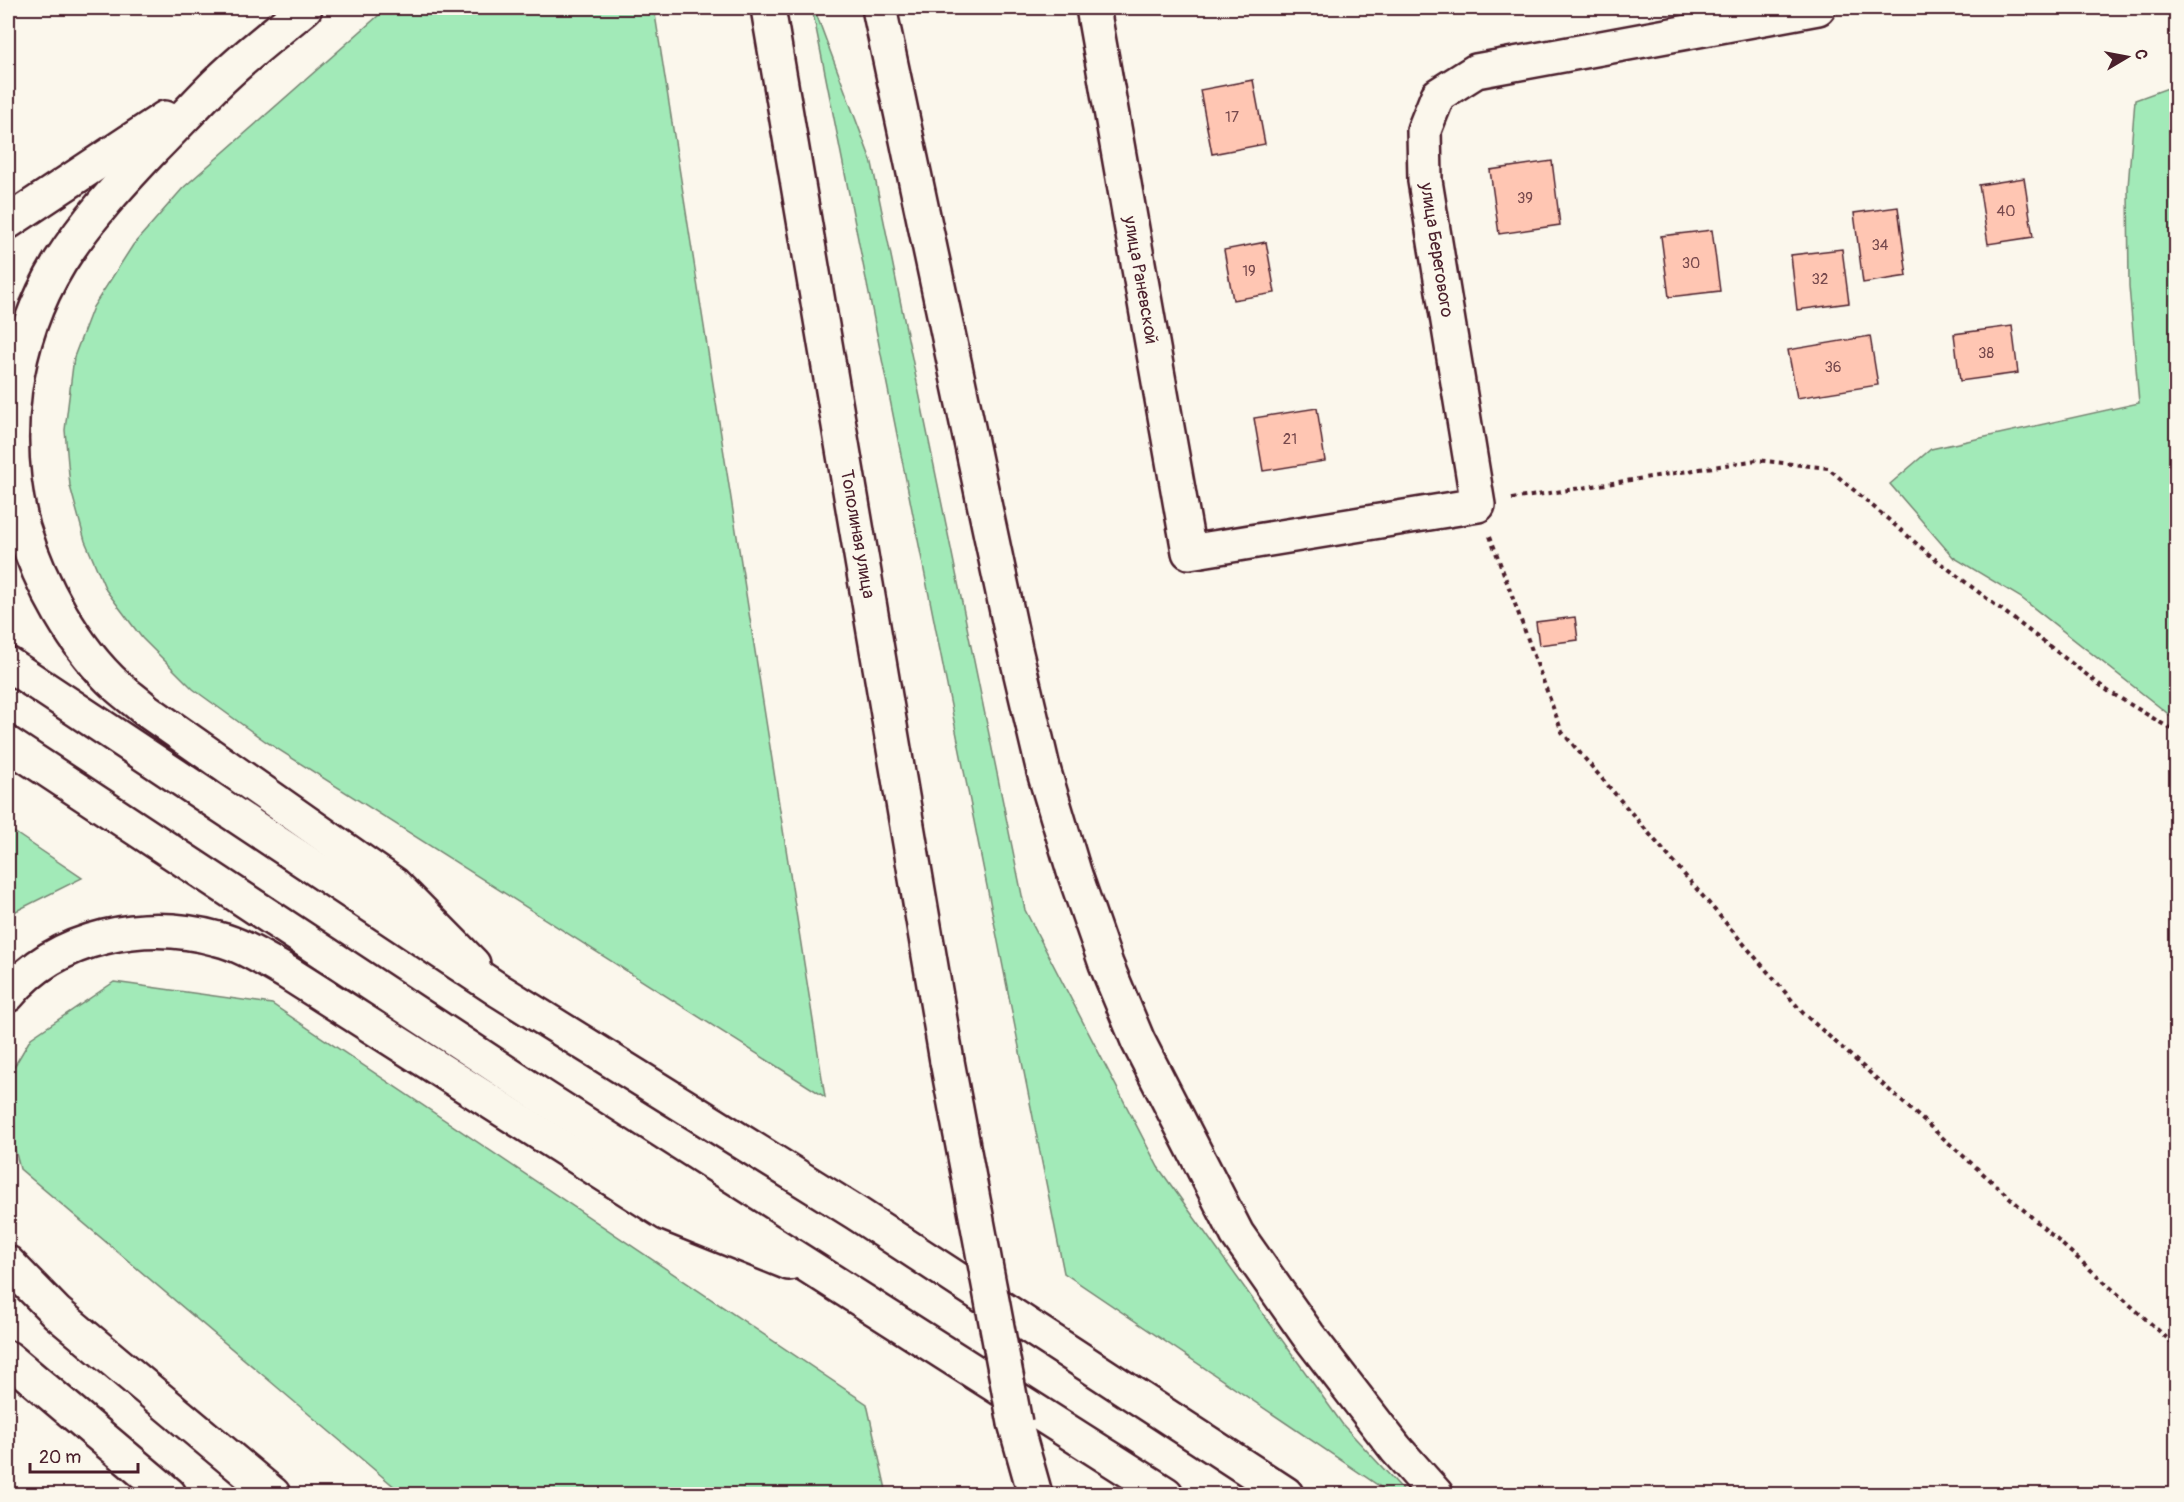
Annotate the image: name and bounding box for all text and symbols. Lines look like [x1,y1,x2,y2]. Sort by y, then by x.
north arrow [2097,27,2157,87]
text: С [2130,48,2152,61]
house number: 17 [1225,108,1239,127]
street label: улица Берегового [1414,180,1459,319]
house number: 39 [1517,189,1533,208]
house number: 40 [1997,202,2015,221]
street label: улица Раневской [1118,213,1163,346]
house number: 34 [1871,236,1889,255]
house number: 30 [1682,254,1700,273]
house number: 19 [1242,262,1256,281]
house number: 32 [1812,270,1828,289]
house number: 38 [1978,344,1994,363]
house number: 36 [1824,358,1842,377]
house number: 21 [1283,430,1297,449]
street label: Тополиная улица [835,468,880,600]
scale bar [30,1436,138,1474]
text: 20 m [39,1446,81,1469]

